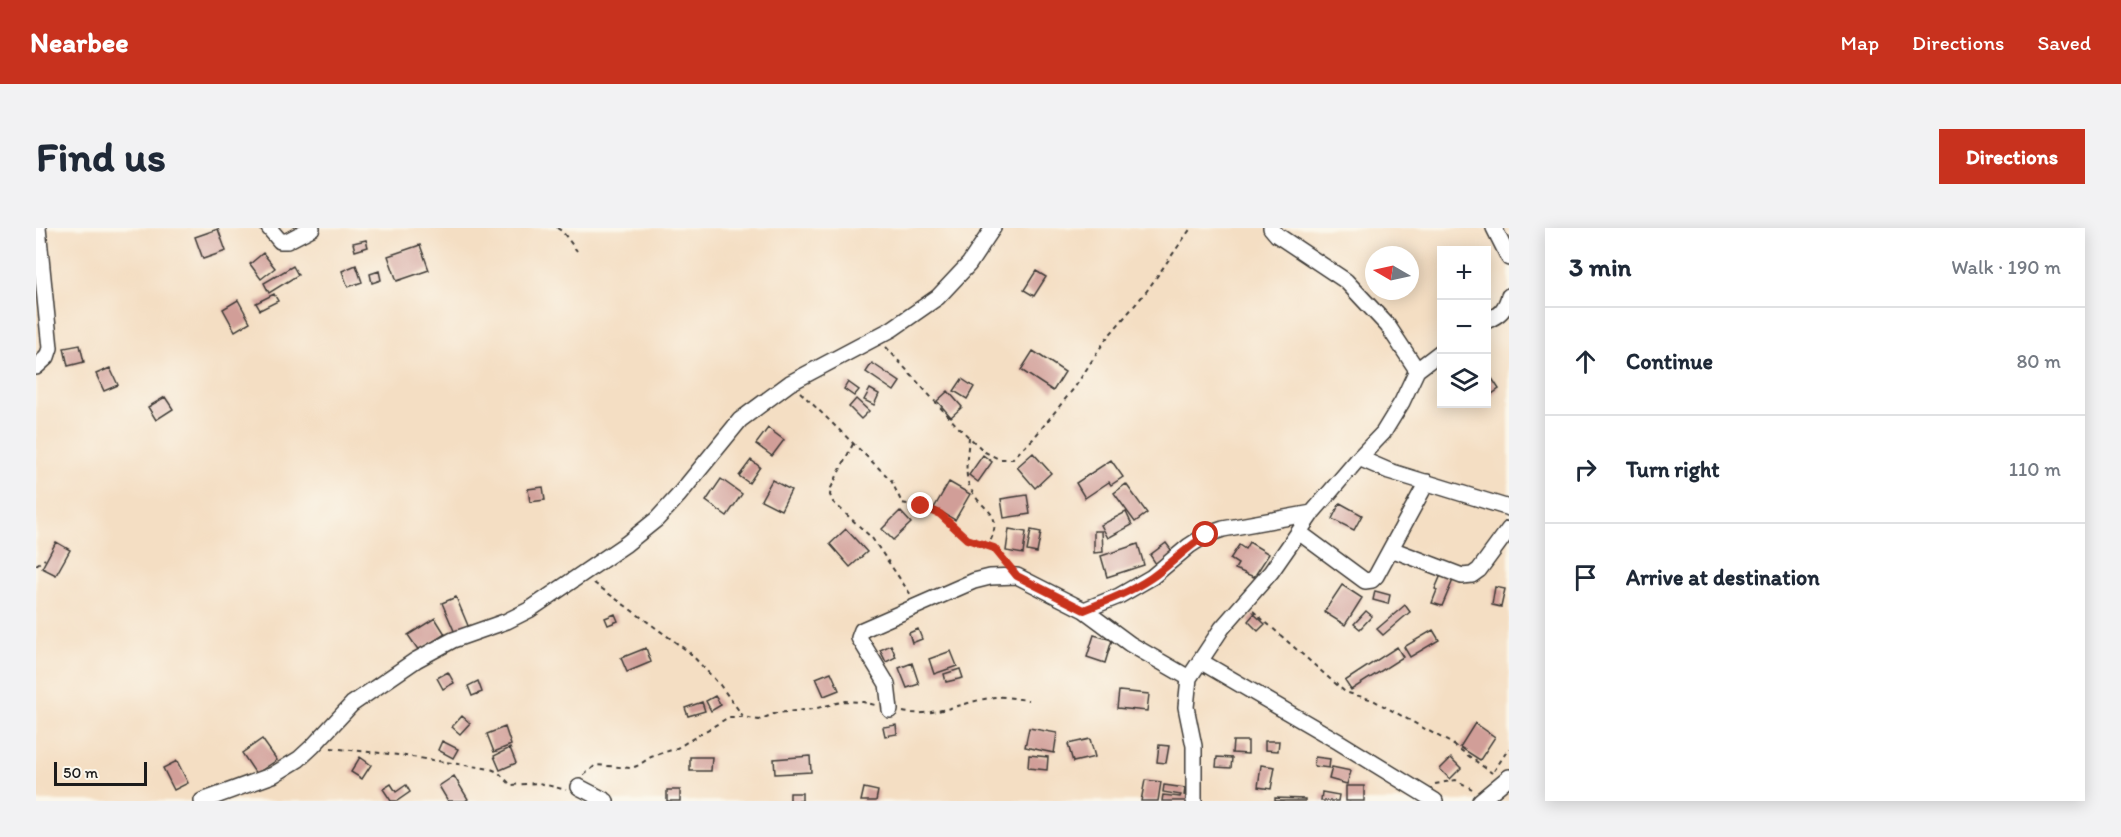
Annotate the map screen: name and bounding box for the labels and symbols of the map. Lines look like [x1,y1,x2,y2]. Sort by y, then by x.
north arrow [1365,246,1419,300]
route end [907,492,933,518]
route start [1192,521,1218,547]
scale bar [54,759,147,786]

